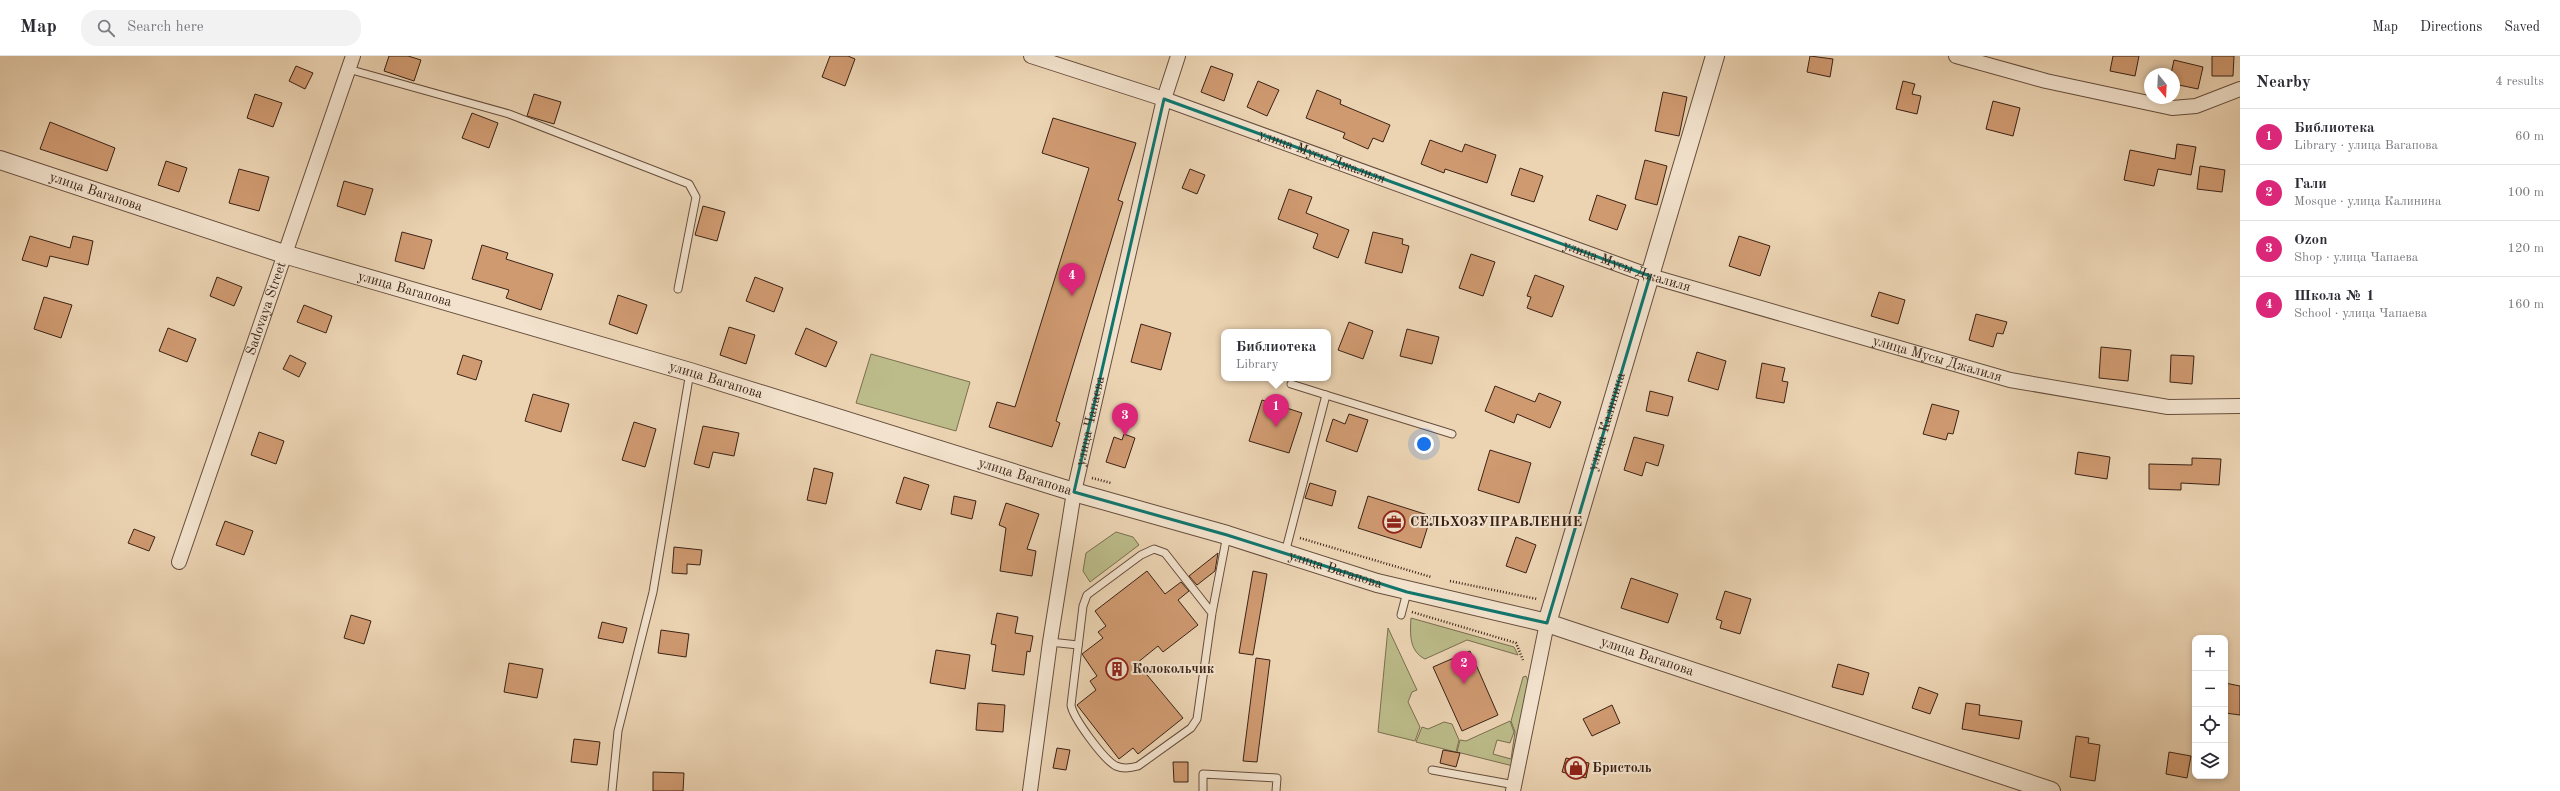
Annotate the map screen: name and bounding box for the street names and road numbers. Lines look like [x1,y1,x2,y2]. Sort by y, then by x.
street label: улица Мусы Джалиля [1257,127,1387,186]
street label: улица Вагапова [48,170,144,214]
street label: улица Мусы Джалиля [1561,238,1692,294]
street label: Sadovaya Street [244,260,289,357]
street label: улица Вагапова [356,269,454,309]
street label: улица Мусы Джалиля [1871,334,2003,384]
street label: улица Вагапова [667,359,764,401]
street label: улица Калинина [1586,371,1628,472]
street label: улица Чапаева [1073,375,1107,467]
street label: улица Вагапова [977,456,1074,498]
street label: улица Вагапова [1287,548,1383,591]
street label: улица Вагапова [1599,634,1696,678]

